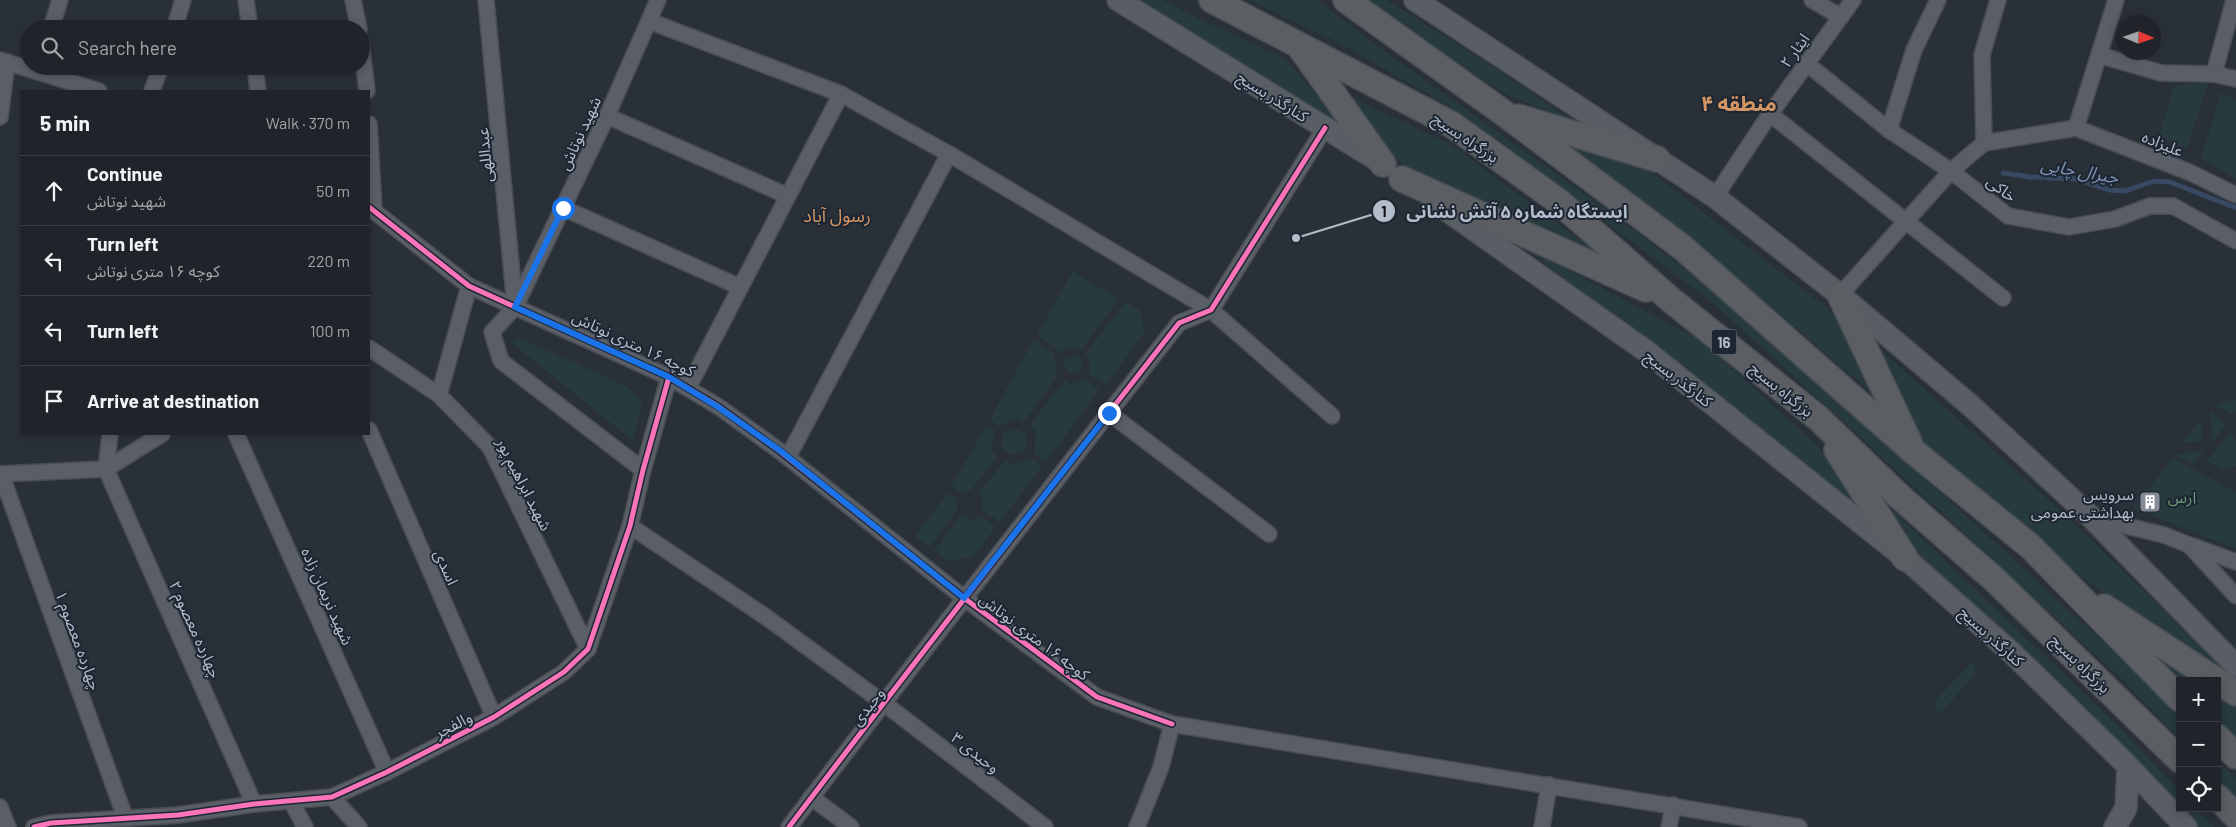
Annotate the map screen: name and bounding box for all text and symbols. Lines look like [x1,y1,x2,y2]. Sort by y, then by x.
north arrow [2116,15,2161,60]
search box [20,20,370,75]
street label: ایثار ۲ [1775,29,1814,71]
icon: search [38,34,66,62]
text: Search here [78,36,177,59]
street label: کنارگذر بسیج [1232,67,1312,129]
district label: منطقه ۴ [1701,90,1777,115]
street label: شهید نوتاش [554,93,605,173]
street label: بزرگراه بسیج [1427,108,1503,169]
text: 5 min [40,110,90,135]
text: Walk · 370 m [266,113,350,132]
street label: علیزاده [2139,126,2186,161]
street label: عبداللهی [472,127,497,183]
water label: جیرال چایی [2039,152,2121,190]
text: Continue [87,162,163,185]
street label: خاکی [1983,171,2021,206]
icon: ahead [40,177,68,205]
text: 50 m [316,181,350,200]
text: شهید نوتاش [87,191,166,210]
callout: ایستگاه شماره ۵ آتش نشانی [1372,195,1638,228]
route start [552,197,575,220]
text: ایستگاه شماره ۵ آتش نشانی [1406,200,1628,223]
text: 1 [1381,202,1387,220]
district label: رسول آباد [803,204,871,227]
text: Turn left [87,232,158,255]
icon: left [40,247,68,275]
text: 220 m [307,251,350,270]
text: کوچه ۱۶ متری نوتاش [87,261,220,280]
street label: کوچه ۱۶ متری نوتاش [569,306,699,382]
icon: left [40,317,68,345]
text: Turn left [87,319,158,342]
text: 100 m [310,321,350,340]
road number: 16 [1712,330,1736,354]
street label: کنارگذر بسیج [1639,346,1717,414]
street label: بزرگراه بسیج [1744,358,1818,423]
icon: arrive [40,387,68,415]
text: Arrive at destination [87,389,259,412]
route end [1098,402,1121,425]
street label: شهید ابراهیم پور [489,433,557,535]
place label: سرویس بهداشتی عمومی [2031,484,2134,522]
park label: ارس [2168,487,2196,507]
building icon: سرویس بهداشتی عمومی [2138,490,2162,514]
street label: شهید نریمان زاده [297,544,358,648]
street label: اسدی [430,546,463,588]
street label: چهارده معصوم ۲ [162,577,226,682]
street label: چهارده معصوم ۱ [48,588,106,694]
street label: کوچه ۱۶ متری نوتاش [975,588,1094,685]
street label: کنارگذر بسیج [1953,602,2029,673]
street label: بزرگراه بسیج [2044,630,2115,699]
map controls [2176,677,2221,812]
button: + [2176,677,2221,722]
street label: وحیدی [846,683,889,729]
street label: والفجر [430,707,475,743]
button: − [2176,722,2221,767]
street label: وحیدی ۳ [948,727,1004,777]
button: locate [2176,767,2221,812]

